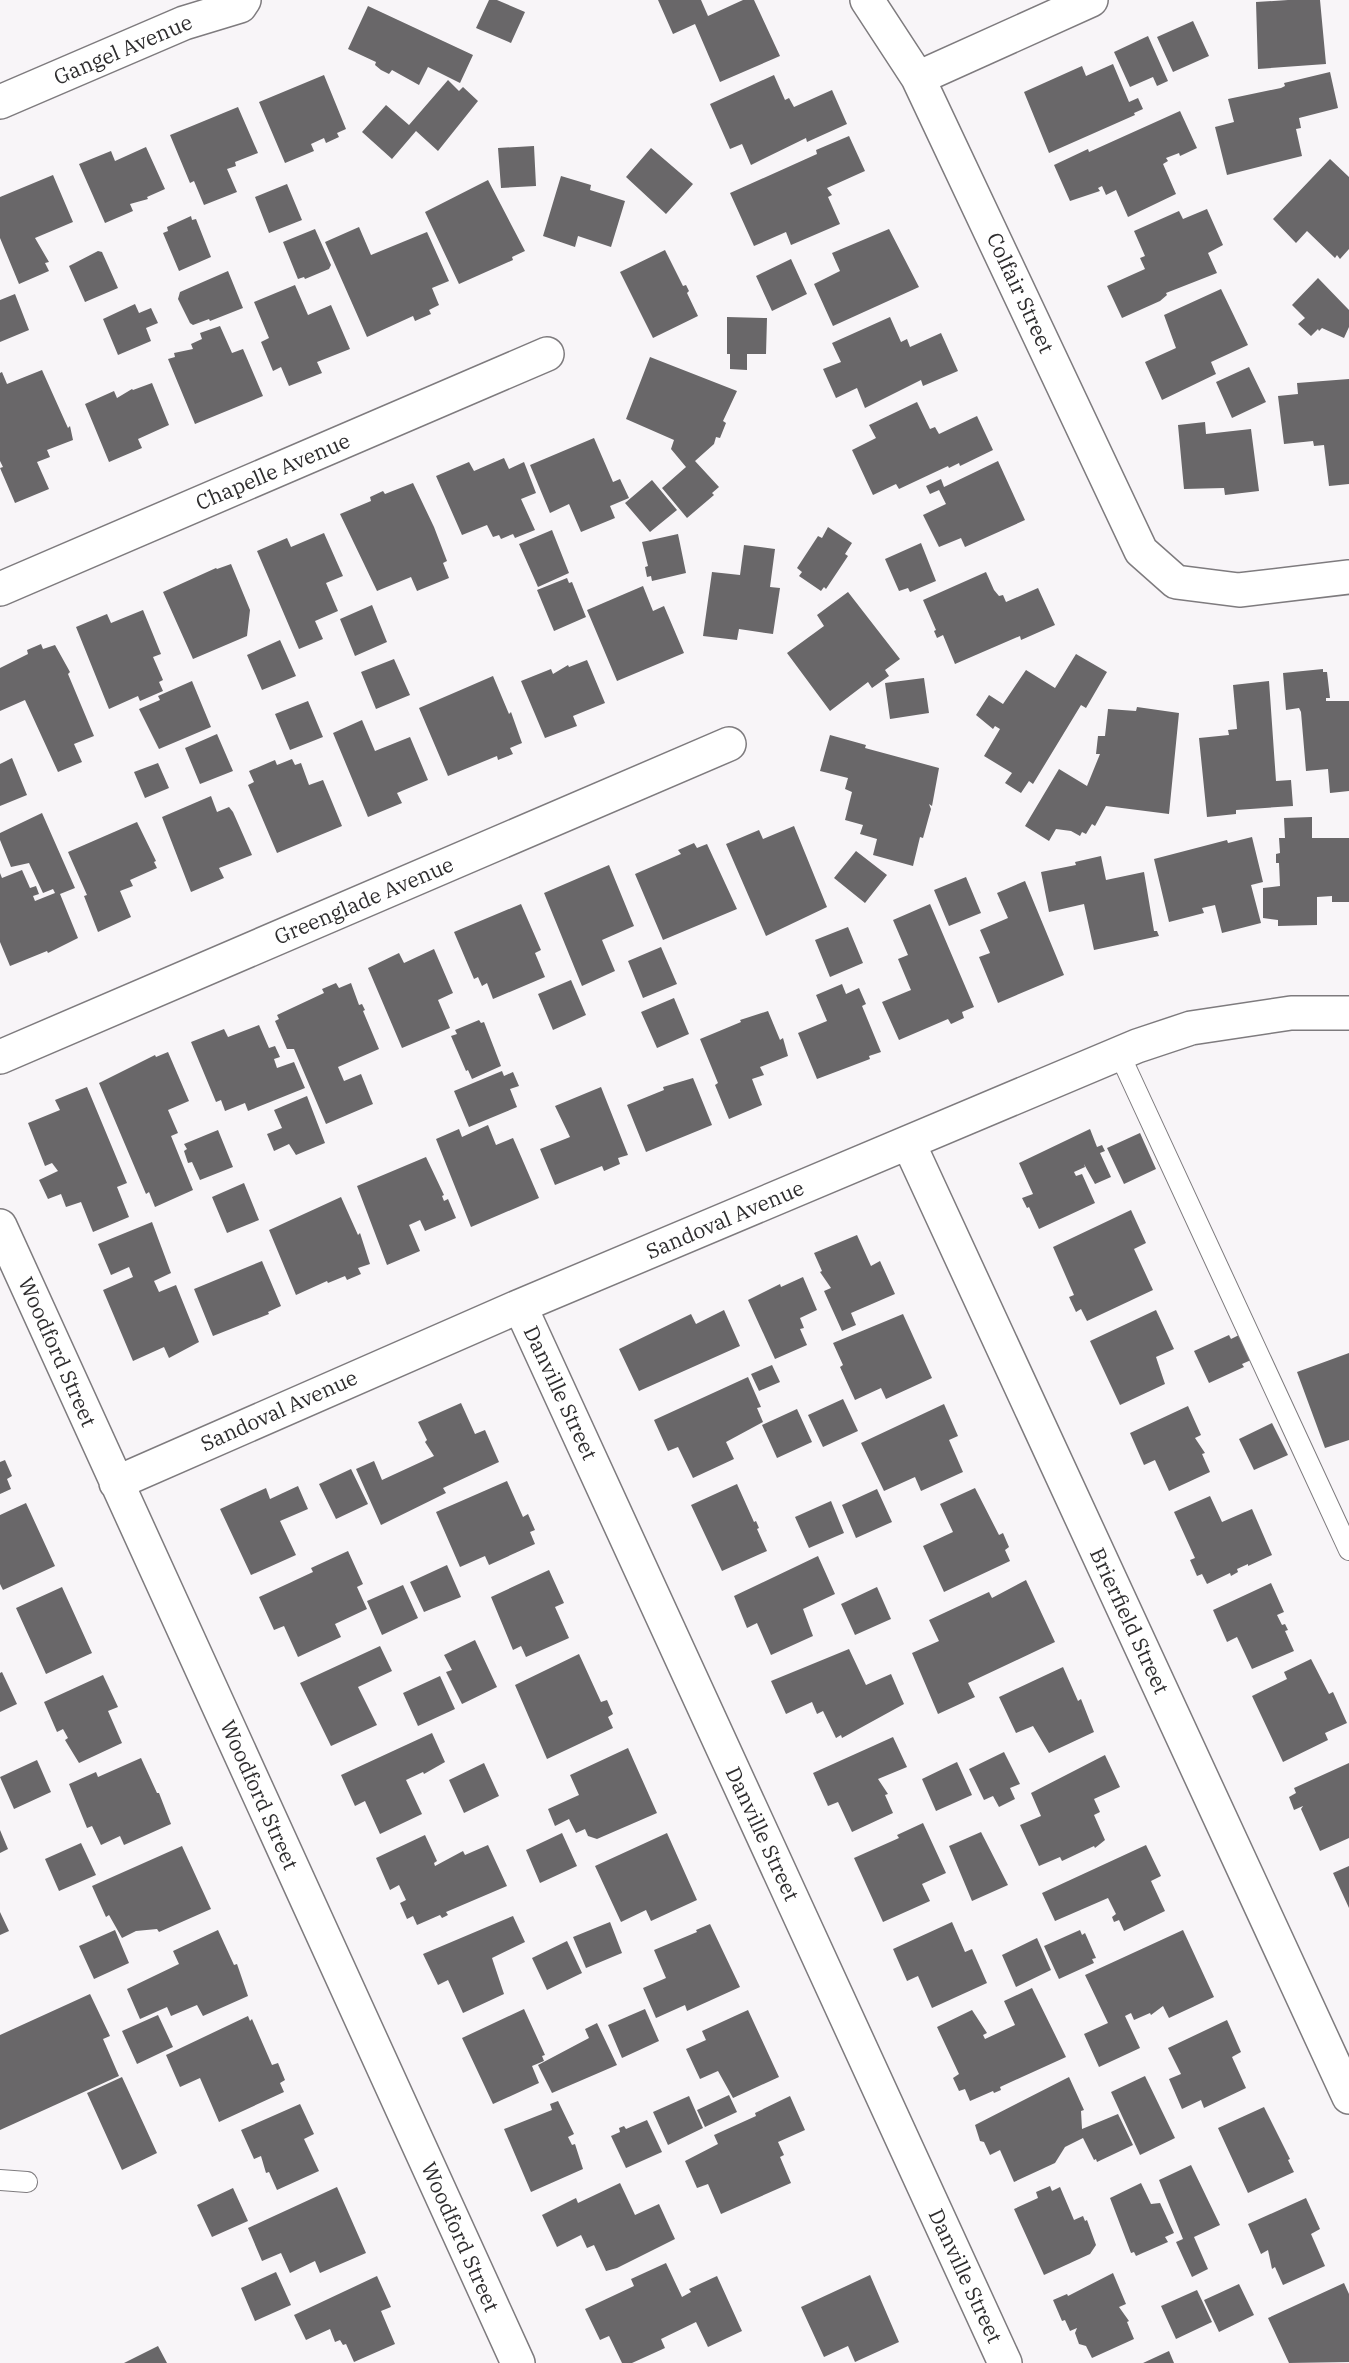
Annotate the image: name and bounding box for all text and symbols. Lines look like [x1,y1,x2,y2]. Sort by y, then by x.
street label: Gangel Avenue [49,7,196,91]
street label: Colfair Street [981,228,1061,357]
street label: Chapelle Avenue [191,426,354,516]
street label: Greenglade Avenue [270,850,458,951]
street label: Sandoval Avenue [641,1173,808,1265]
street label: Woodford Street [12,1272,103,1431]
street label: Danville Street [518,1321,604,1464]
street label: Sandoval Avenue [196,1363,361,1457]
street label: Brierfield Street [1084,1543,1176,1698]
street label: Woodford Street [214,1715,305,1874]
street label: Danville Street [720,1762,806,1905]
street label: Woodford Street [415,2157,506,2316]
street label: Danville Street [923,2204,1009,2347]

